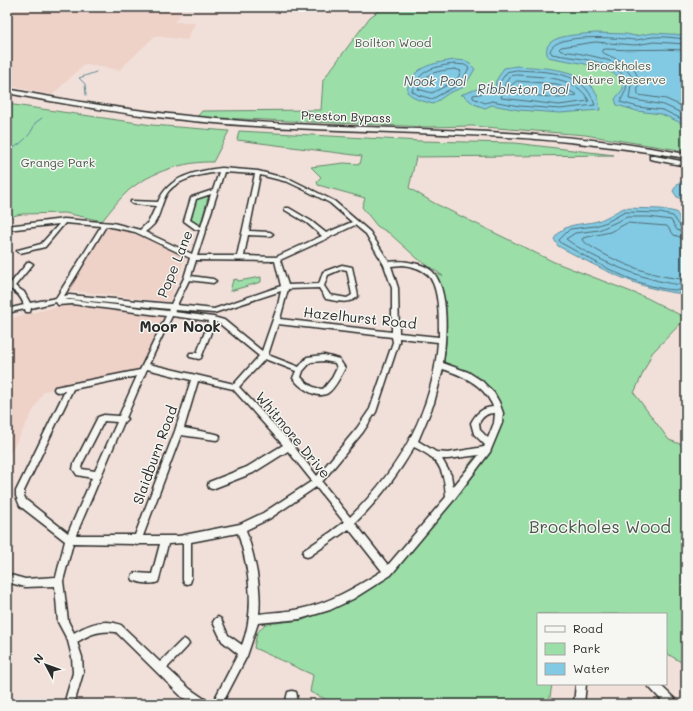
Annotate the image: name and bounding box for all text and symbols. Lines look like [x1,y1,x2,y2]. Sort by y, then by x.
park label: Boilton Wood [355,34,432,50]
park label: Brockholes Nature Reserve [572,57,666,87]
water label: Nook Pool [404,72,467,89]
water label: Ribbleton Pool [477,80,570,97]
street label: Preston Bypass [301,106,391,126]
park label: Grange Park [21,154,95,170]
street label: Pope Lane [152,227,197,300]
street label: Hazelhurst Road [303,302,418,333]
district label: Moor Nook [139,316,221,336]
street label: Whitmore Drive [252,387,335,482]
street label: Slaidburn Road [128,403,181,507]
park label: Brockholes Wood [529,515,671,537]
legend [537,613,667,685]
text: Road [573,620,603,636]
text: Park [573,640,600,656]
north arrow [26,645,66,685]
text: N [30,650,46,666]
text: Water [573,660,610,676]

